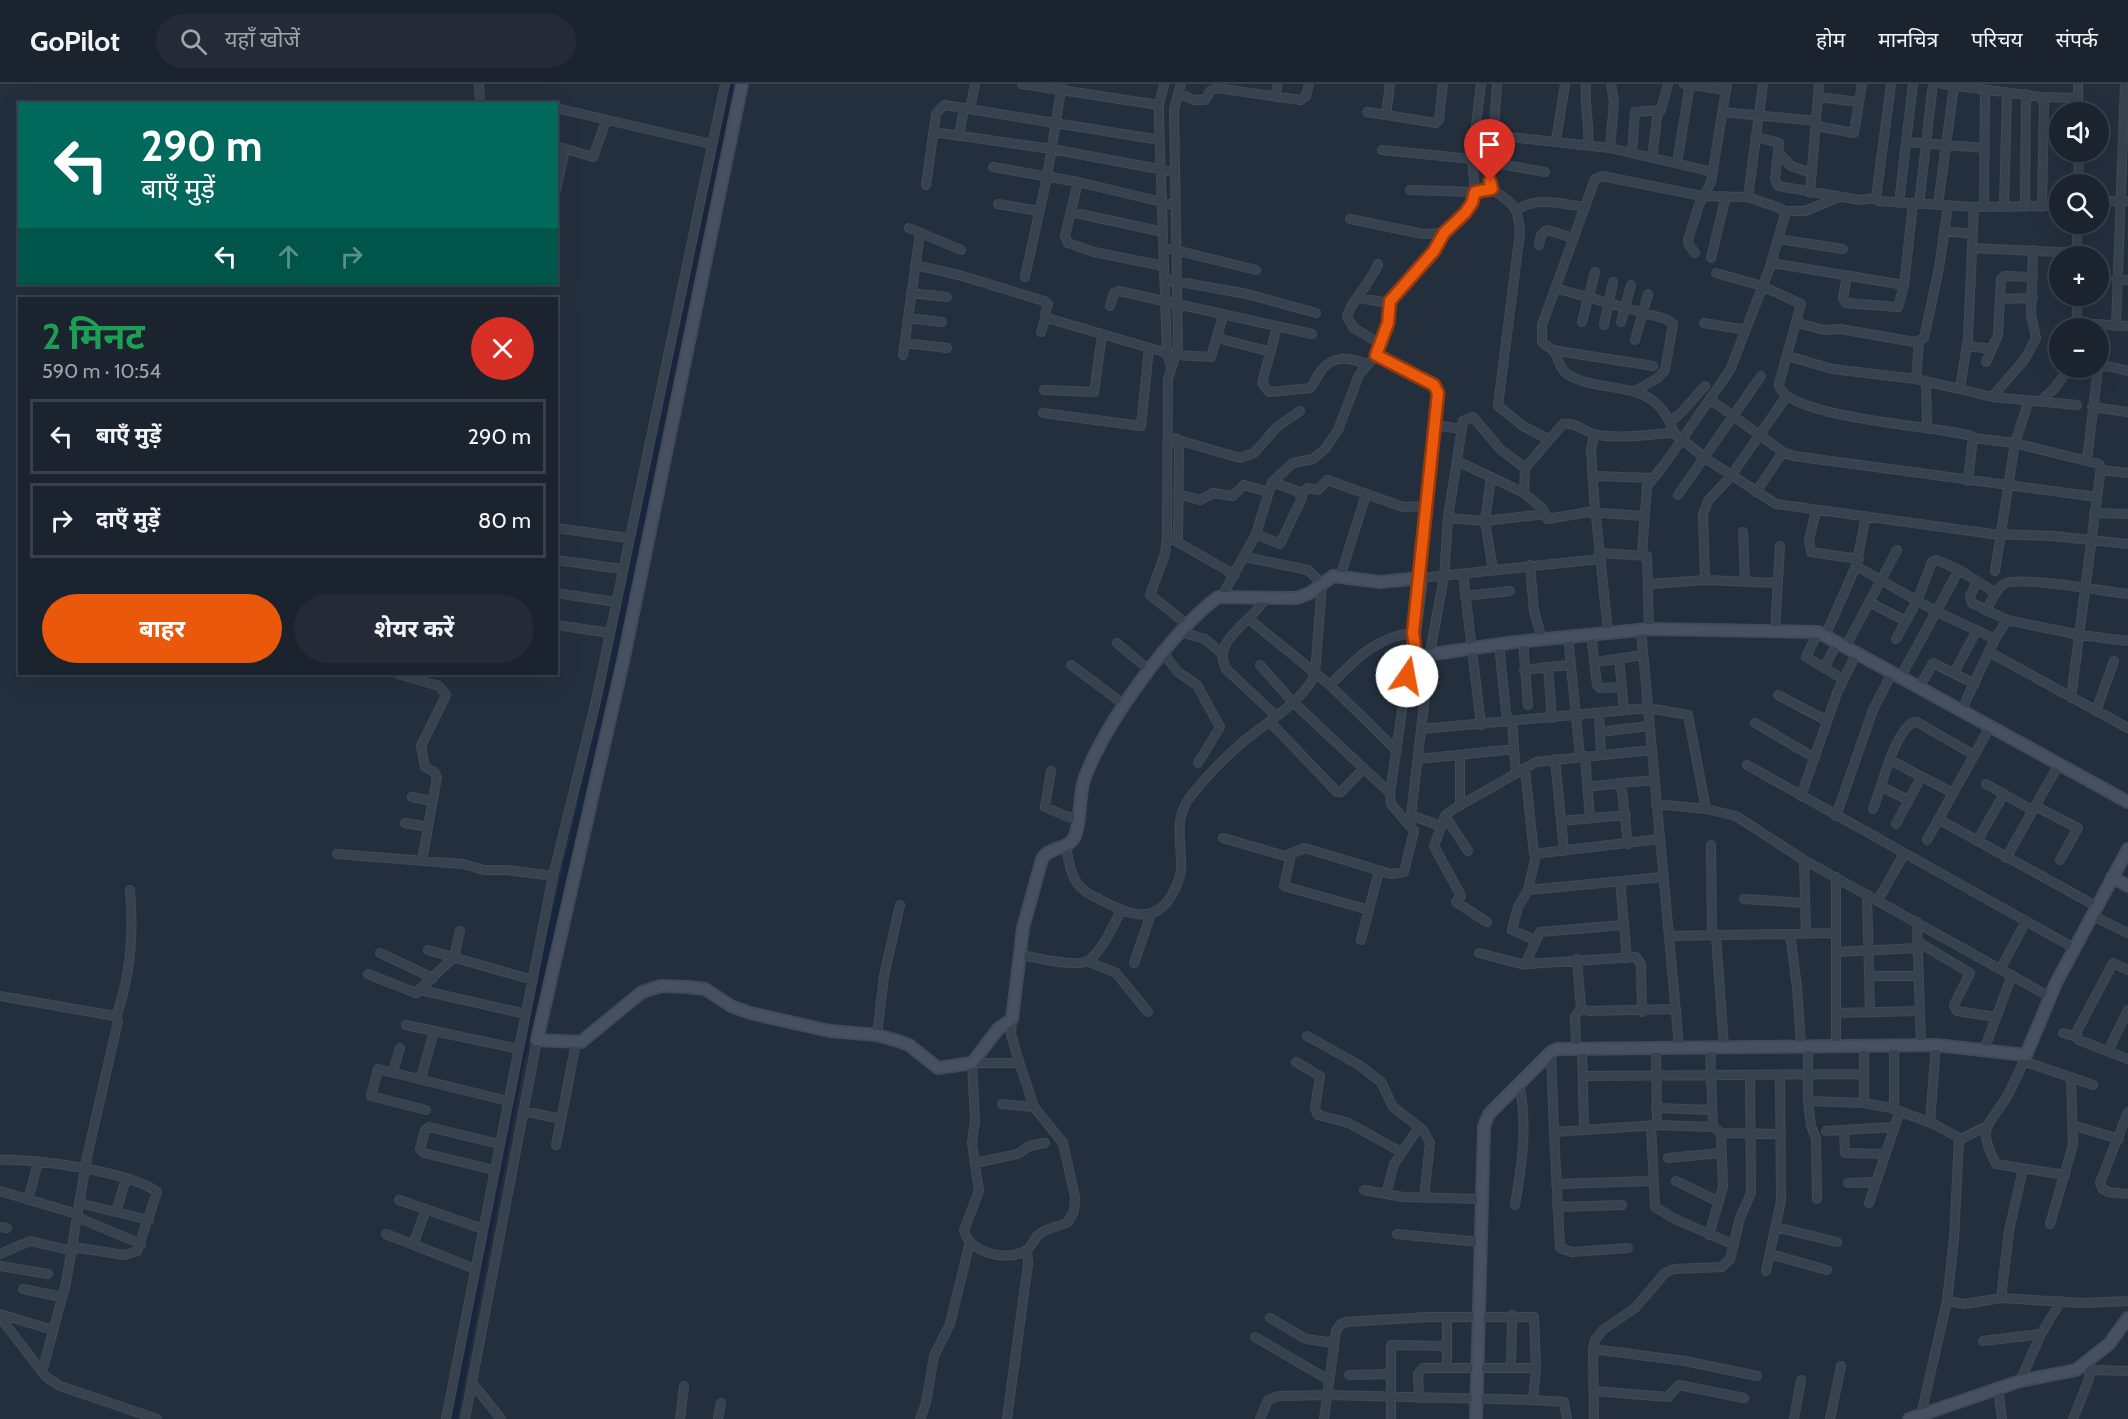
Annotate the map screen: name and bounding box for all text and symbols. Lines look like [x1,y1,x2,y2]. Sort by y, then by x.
search box [156,14,576,68]
text: GoPilot [30,24,120,58]
icon: search [177,25,210,58]
text: यहाँ खोजें [225,26,300,53]
text: होम [1816,27,1845,52]
text: मानचित्र [1878,27,1938,52]
text: परिचय [1971,27,2023,52]
text: संपर्क [2056,27,2098,52]
map controls [2049,102,2109,378]
button: sound [2049,102,2109,162]
pin [1464,119,1515,181]
text: 290 m [141,120,262,172]
icon: left [42,126,120,204]
icon: arrive [1473,128,1506,161]
text: बाएँ मुड़ें [141,172,215,205]
button: search [2049,174,2109,234]
icon: left [209,240,242,273]
icon: ahead [272,240,305,273]
icon: right [335,240,368,273]
button: + [2049,246,2109,306]
text: 2 मिनट [42,314,145,358]
button: close [471,317,534,380]
button: − [2049,318,2109,378]
text: 590 m · 10:54 [42,359,161,383]
icon: left [45,420,78,453]
text: बाएँ मुड़ें [96,422,161,449]
text: 290 m [467,423,531,450]
icon: right [45,504,78,537]
text: दाएँ मुड़ें [96,506,160,533]
text: 80 m [478,507,531,534]
button: बाहर [42,594,282,663]
button: शेयर करें [294,594,534,663]
position arrow [1375,644,1439,708]

